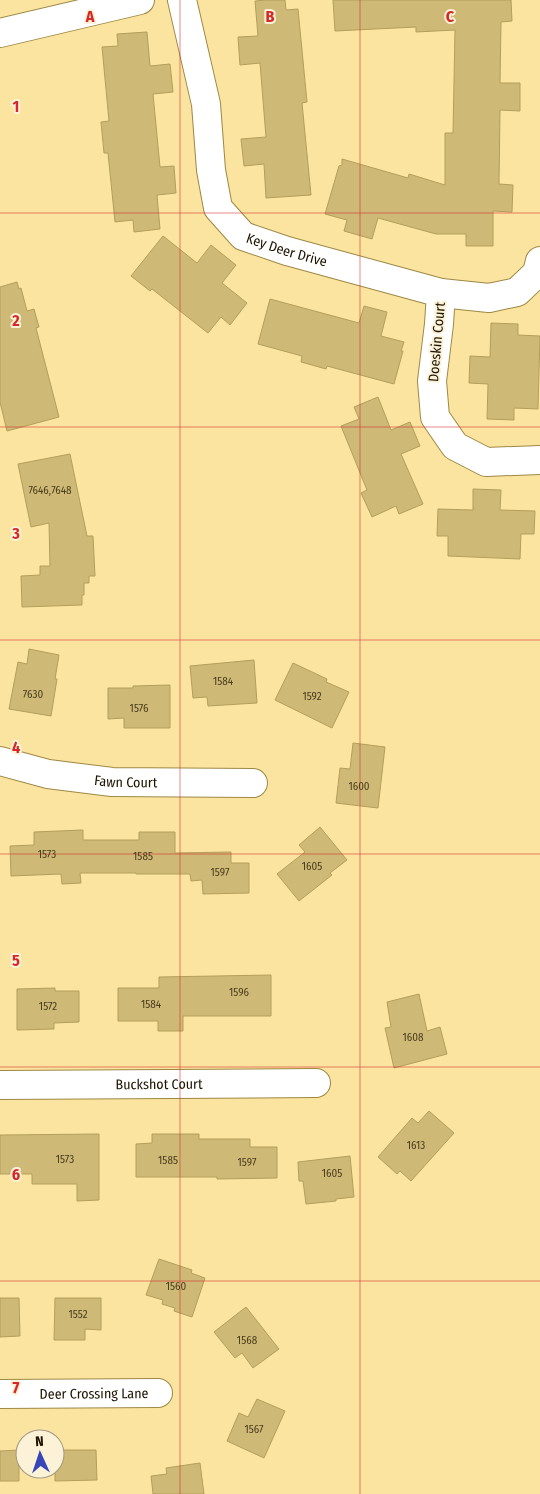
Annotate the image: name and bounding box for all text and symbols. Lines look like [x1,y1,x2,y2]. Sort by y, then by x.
text: A [85,7,95,26]
text: B [266,7,275,26]
text: C [446,7,455,26]
text: 1 [13,97,19,116]
street label: Key Deer Drive [244,229,329,270]
street label: Doeskin Court [425,301,449,383]
text: 2 [11,311,20,330]
house number: 7646,7648 [28,484,72,497]
text: 3 [11,524,20,543]
house number: 1584 [213,675,234,688]
house number: 7630 [23,688,43,701]
house number: 1592 [302,690,322,703]
house number: 1576 [130,702,149,715]
text: 4 [12,738,20,757]
street label: Fawn Court [93,771,158,791]
house number: 1600 [348,780,370,793]
house number: 1573 [38,848,56,861]
house number: 1585 [133,850,153,863]
house number: 1605 [302,860,322,873]
house number: 1597 [211,866,230,879]
text: 5 [12,951,20,970]
house number: 1596 [229,986,250,999]
house number: 1584 [141,998,162,1011]
house number: 1572 [39,1000,57,1013]
house number: 1608 [403,1031,424,1044]
street label: Buckshot Court [115,1075,203,1093]
house number: 1613 [407,1139,425,1152]
house number: 1573 [56,1153,74,1166]
house number: 1585 [158,1154,178,1167]
house number: 1597 [238,1156,257,1169]
text: 6 [12,1165,20,1184]
house number: 1605 [322,1167,342,1180]
house number: 1560 [166,1280,187,1293]
house number: 1552 [68,1308,88,1321]
house number: 1568 [237,1334,258,1347]
text: 7 [13,1378,20,1397]
street label: Deer Crossing Lane [40,1385,149,1402]
house number: 1567 [244,1423,264,1436]
north arrow [15,1429,65,1479]
text: N [35,1433,44,1450]

